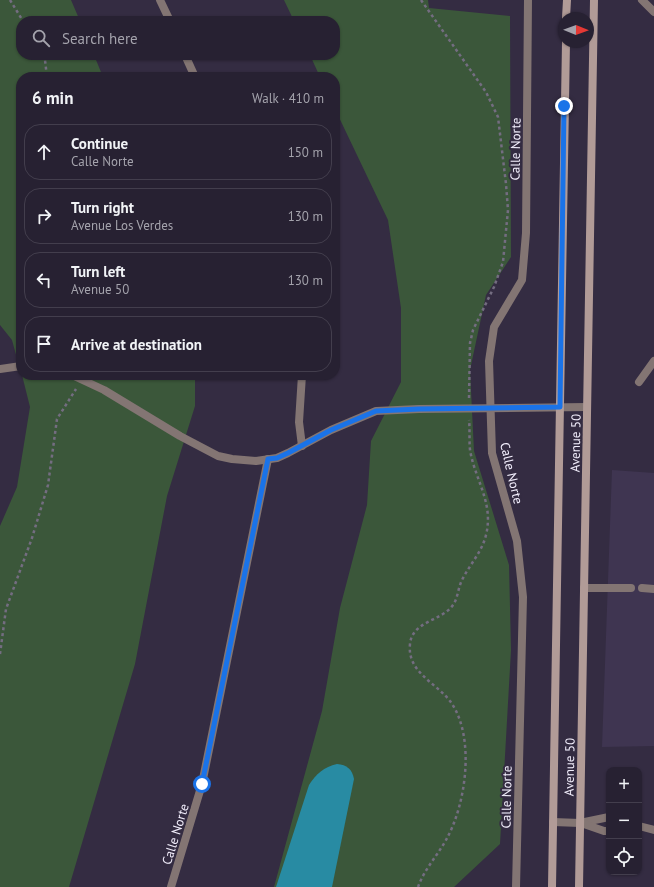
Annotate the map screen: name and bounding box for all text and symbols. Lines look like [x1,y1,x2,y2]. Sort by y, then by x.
north arrow [558,12,594,48]
search box [16,16,340,60]
icon: search [30,27,52,49]
text: Search here [62,29,138,48]
text: 6 min [32,87,73,109]
text: Walk · 410 m [252,90,324,107]
route end [555,97,573,115]
street label: Calle Norte [506,118,525,181]
text: Continue [71,134,128,153]
icon: ahead [33,141,55,163]
text: 150 m [288,144,323,161]
text: Calle Norte [71,153,134,170]
text: Turn right [71,198,134,217]
icon: right [33,205,55,227]
text: 130 m [288,208,323,225]
text: Avenue Los Verdes [71,217,173,234]
text: Turn left [71,262,125,281]
icon: left [33,269,55,291]
text: 130 m [288,272,323,289]
text: Avenue 50 [71,281,129,298]
icon: arrive [33,333,55,355]
text: Arrive at destination [71,335,202,354]
street label: Avenue 50 [566,414,585,472]
street label: Calle Norte [496,441,527,506]
street label: Avenue 50 [560,738,579,796]
street label: Calle Norte [497,766,516,829]
map controls [606,767,642,875]
button: + [606,767,642,803]
route start [193,775,211,793]
street label: Calle Norte [158,802,193,867]
button: − [606,803,642,839]
button: locate [606,839,642,875]

